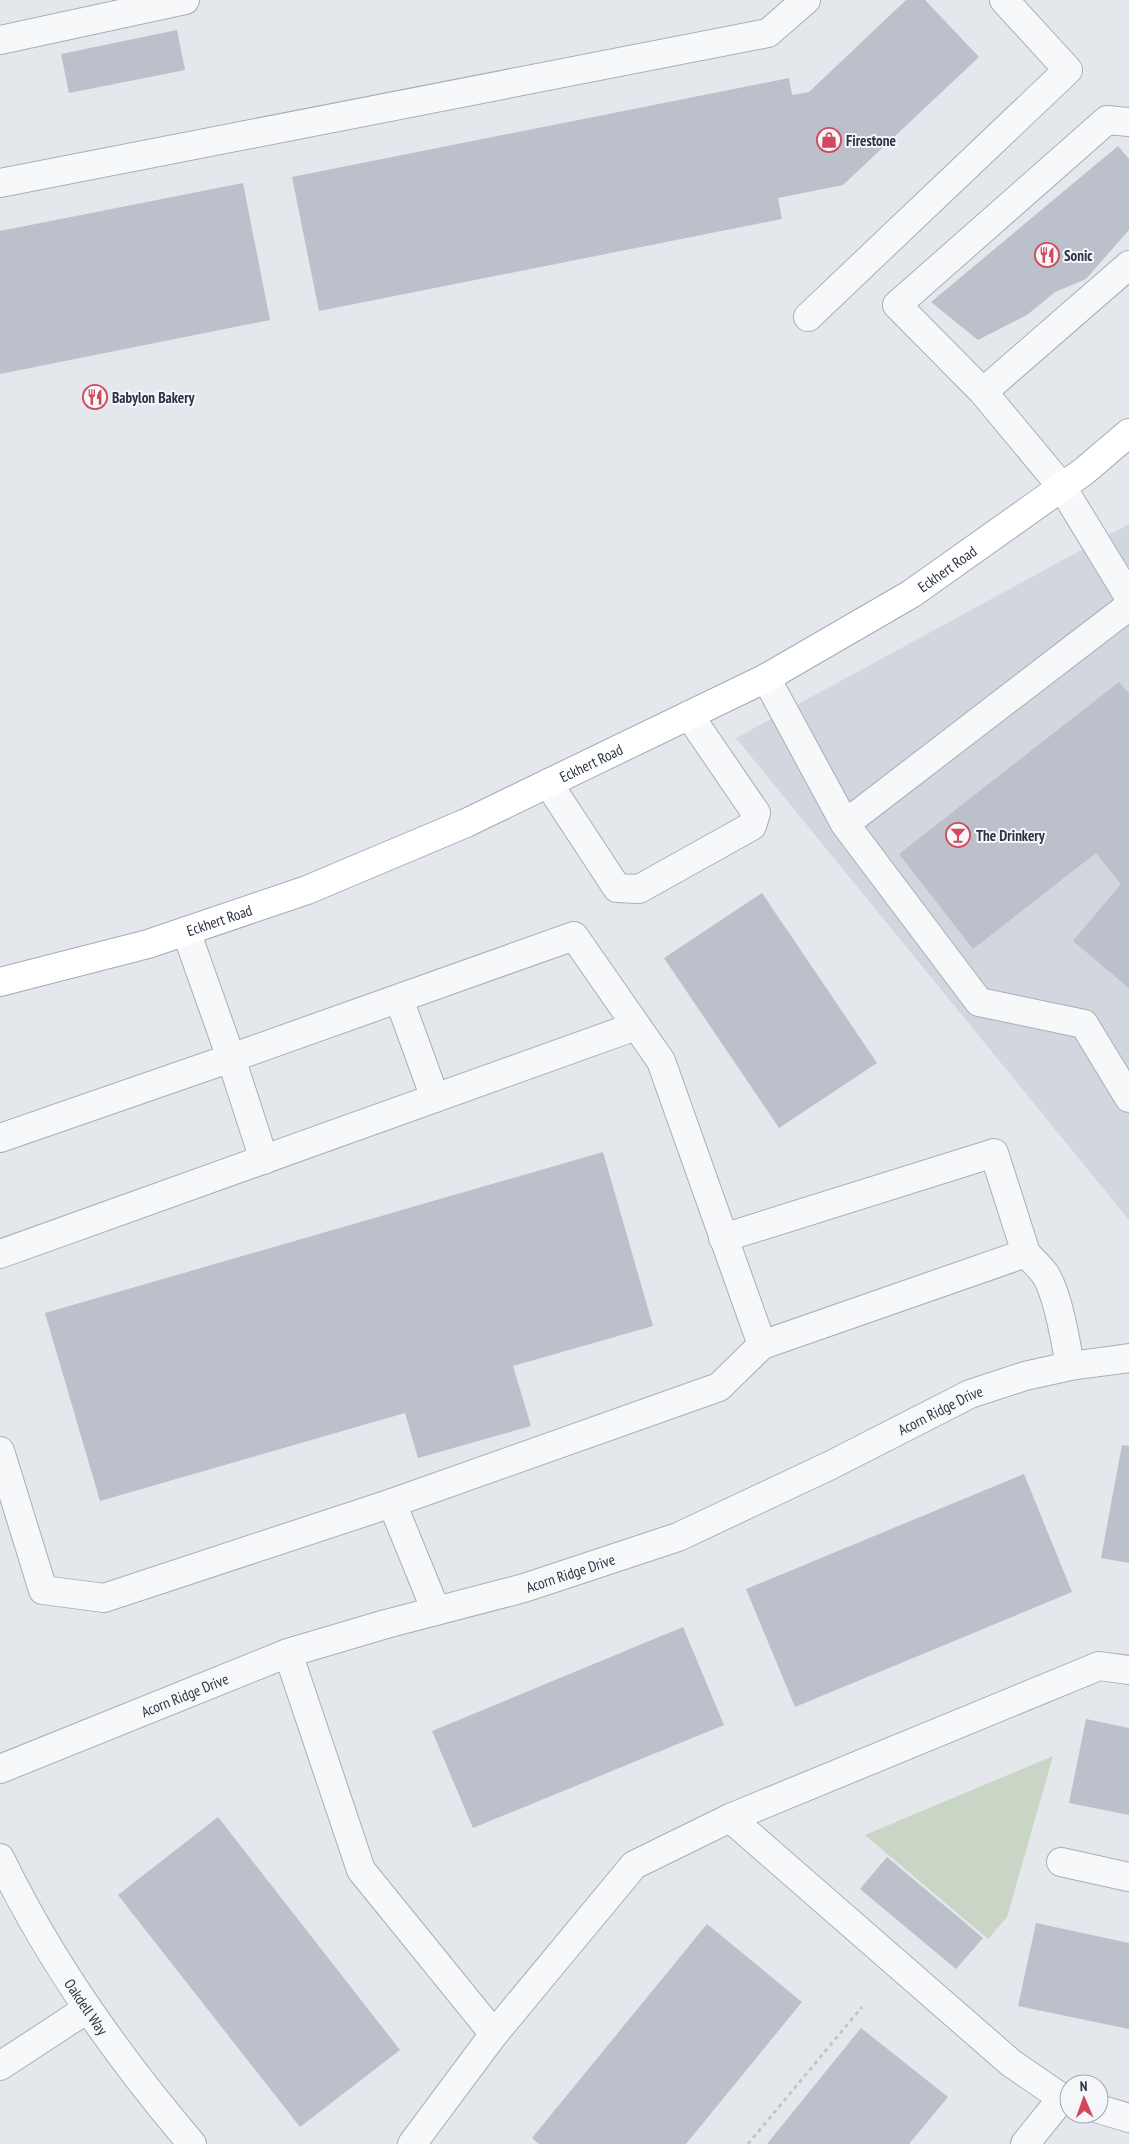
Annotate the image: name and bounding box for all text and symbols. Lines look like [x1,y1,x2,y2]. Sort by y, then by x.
shop icon: Firestone [816,127,842,153]
place label: Firestone [846,131,896,150]
restaurant icon: Sonic [1034,242,1060,268]
place label: Sonic [1064,246,1093,265]
restaurant icon: Babylon Bakery [82,384,108,410]
place label: Babylon Bakery [112,388,196,407]
street label: Eckhert Road [914,541,980,596]
street label: Eckhert Road [556,739,626,786]
bar icon: The Drinkery [945,822,971,848]
place label: The Drinkery [976,826,1046,845]
street label: Eckhert Road [184,900,254,940]
street label: Acorn Ridge Drive [894,1381,985,1439]
street label: Acorn Ridge Drive [523,1549,617,1596]
street label: Acorn Ridge Drive [138,1669,231,1721]
street label: Oakdell Way [61,1975,113,2039]
north arrow [1059,2074,1109,2124]
text: N [1079,2077,1088,2095]

